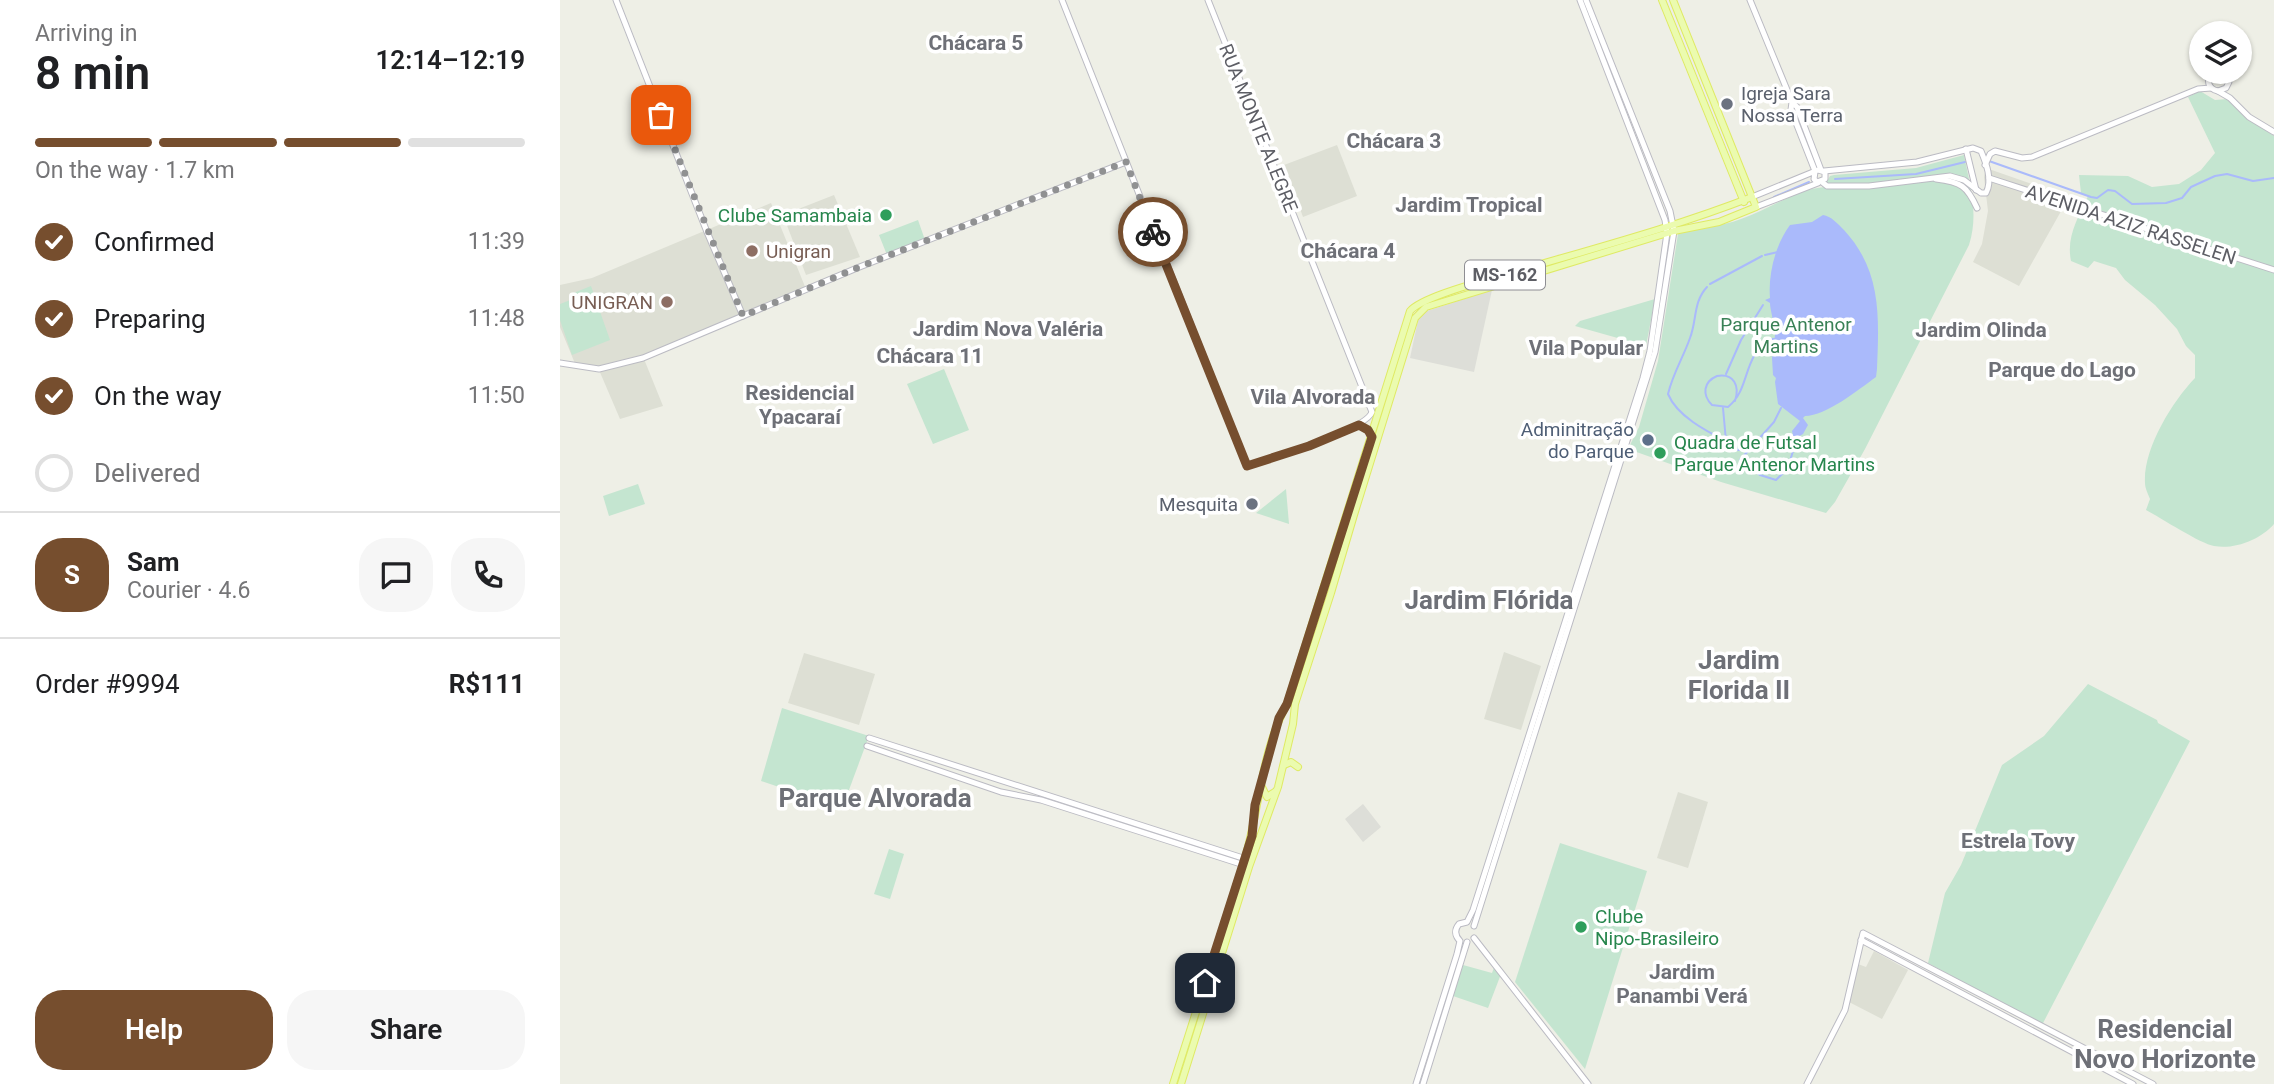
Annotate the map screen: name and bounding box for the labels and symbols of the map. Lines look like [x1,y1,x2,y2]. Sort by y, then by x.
district label: Chácara 5 [929,31,1023,55]
street label: RUA MONTE ALEGRE [1214,41,1303,216]
place label: Igreja Sara Nossa Terra [1741,82,1843,127]
pin [631,85,691,145]
marker: Igreja Sara Nossa Terra [1719,96,1735,112]
district label: Chácara 3 [1347,129,1441,153]
street label: AVENIDA AZIZ RASSELEN [2023,180,2239,269]
district label: Jardim Tropical [1395,193,1543,217]
courier [1118,197,1188,267]
place label: Clube Samambaia [718,204,872,227]
marker: Clube Samambaia [878,207,894,223]
district label: Chácara 4 [1301,239,1395,263]
place label: Unigran [766,240,831,263]
marker: Unigran [744,243,760,259]
road number: MS-162 [1465,260,1545,290]
place label: UNIGRAN [571,291,653,314]
marker: UNIGRAN [659,294,675,310]
park label: Parque Antenor Martins [1720,313,1852,358]
district label: Jardim Nova Valéria [913,317,1103,341]
district label: Jardim Olinda [1915,318,2047,342]
district label: Vila Popular [1529,336,1644,360]
district label: Chácara 11 [877,344,983,368]
district label: Parque do Lago [1988,358,2136,382]
district label: Residencial Ypacaraí [745,381,855,429]
district label: Vila Alvorada [1251,385,1375,409]
place label: Adminitração do Parque [1521,418,1634,463]
place label: Quadra de Futsal Parque Antenor Martins [1674,431,1875,476]
marker: Adminitração do Parque [1640,432,1656,448]
marker: Quadra de Futsal Parque Antenor Martins [1652,445,1668,461]
place label: Mesquita [1159,493,1238,516]
marker: Mesquita [1244,496,1260,512]
district label: Jardim Flórida [1405,585,1574,615]
district label: Jardim Florida II [1688,645,1790,705]
district label: Parque Alvorada [778,783,972,813]
district label: Estrela Tovy [1961,829,2076,853]
place label: Clube Nipo-Brasileiro [1595,905,1719,950]
marker: Clube Nipo-Brasileiro [1573,919,1589,935]
pin [1175,953,1235,1013]
district label: Jardim Panambi Verá [1616,960,1748,1008]
district label: Residencial Novo Horizonte [2074,1014,2256,1074]

